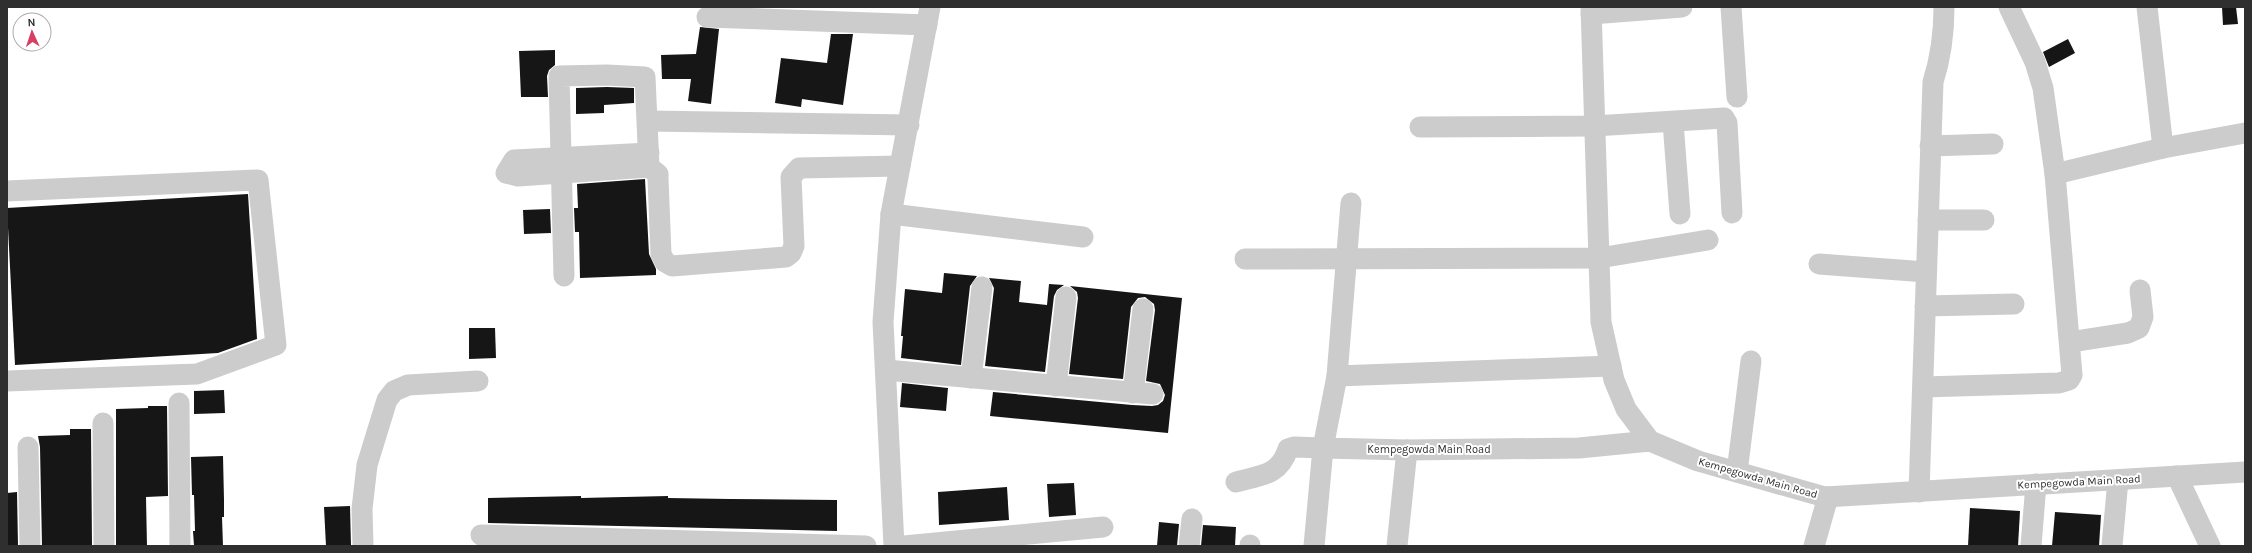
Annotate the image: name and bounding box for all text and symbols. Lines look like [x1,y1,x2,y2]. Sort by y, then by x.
north arrow [12,12,52,52]
text: N [27,16,36,29]
street label: Kempegowda Main Road [1367,443,1491,456]
street label: Kempegowda Main Road [1697,455,1819,501]
street label: Kempegowda Main Road [2017,472,2141,492]

